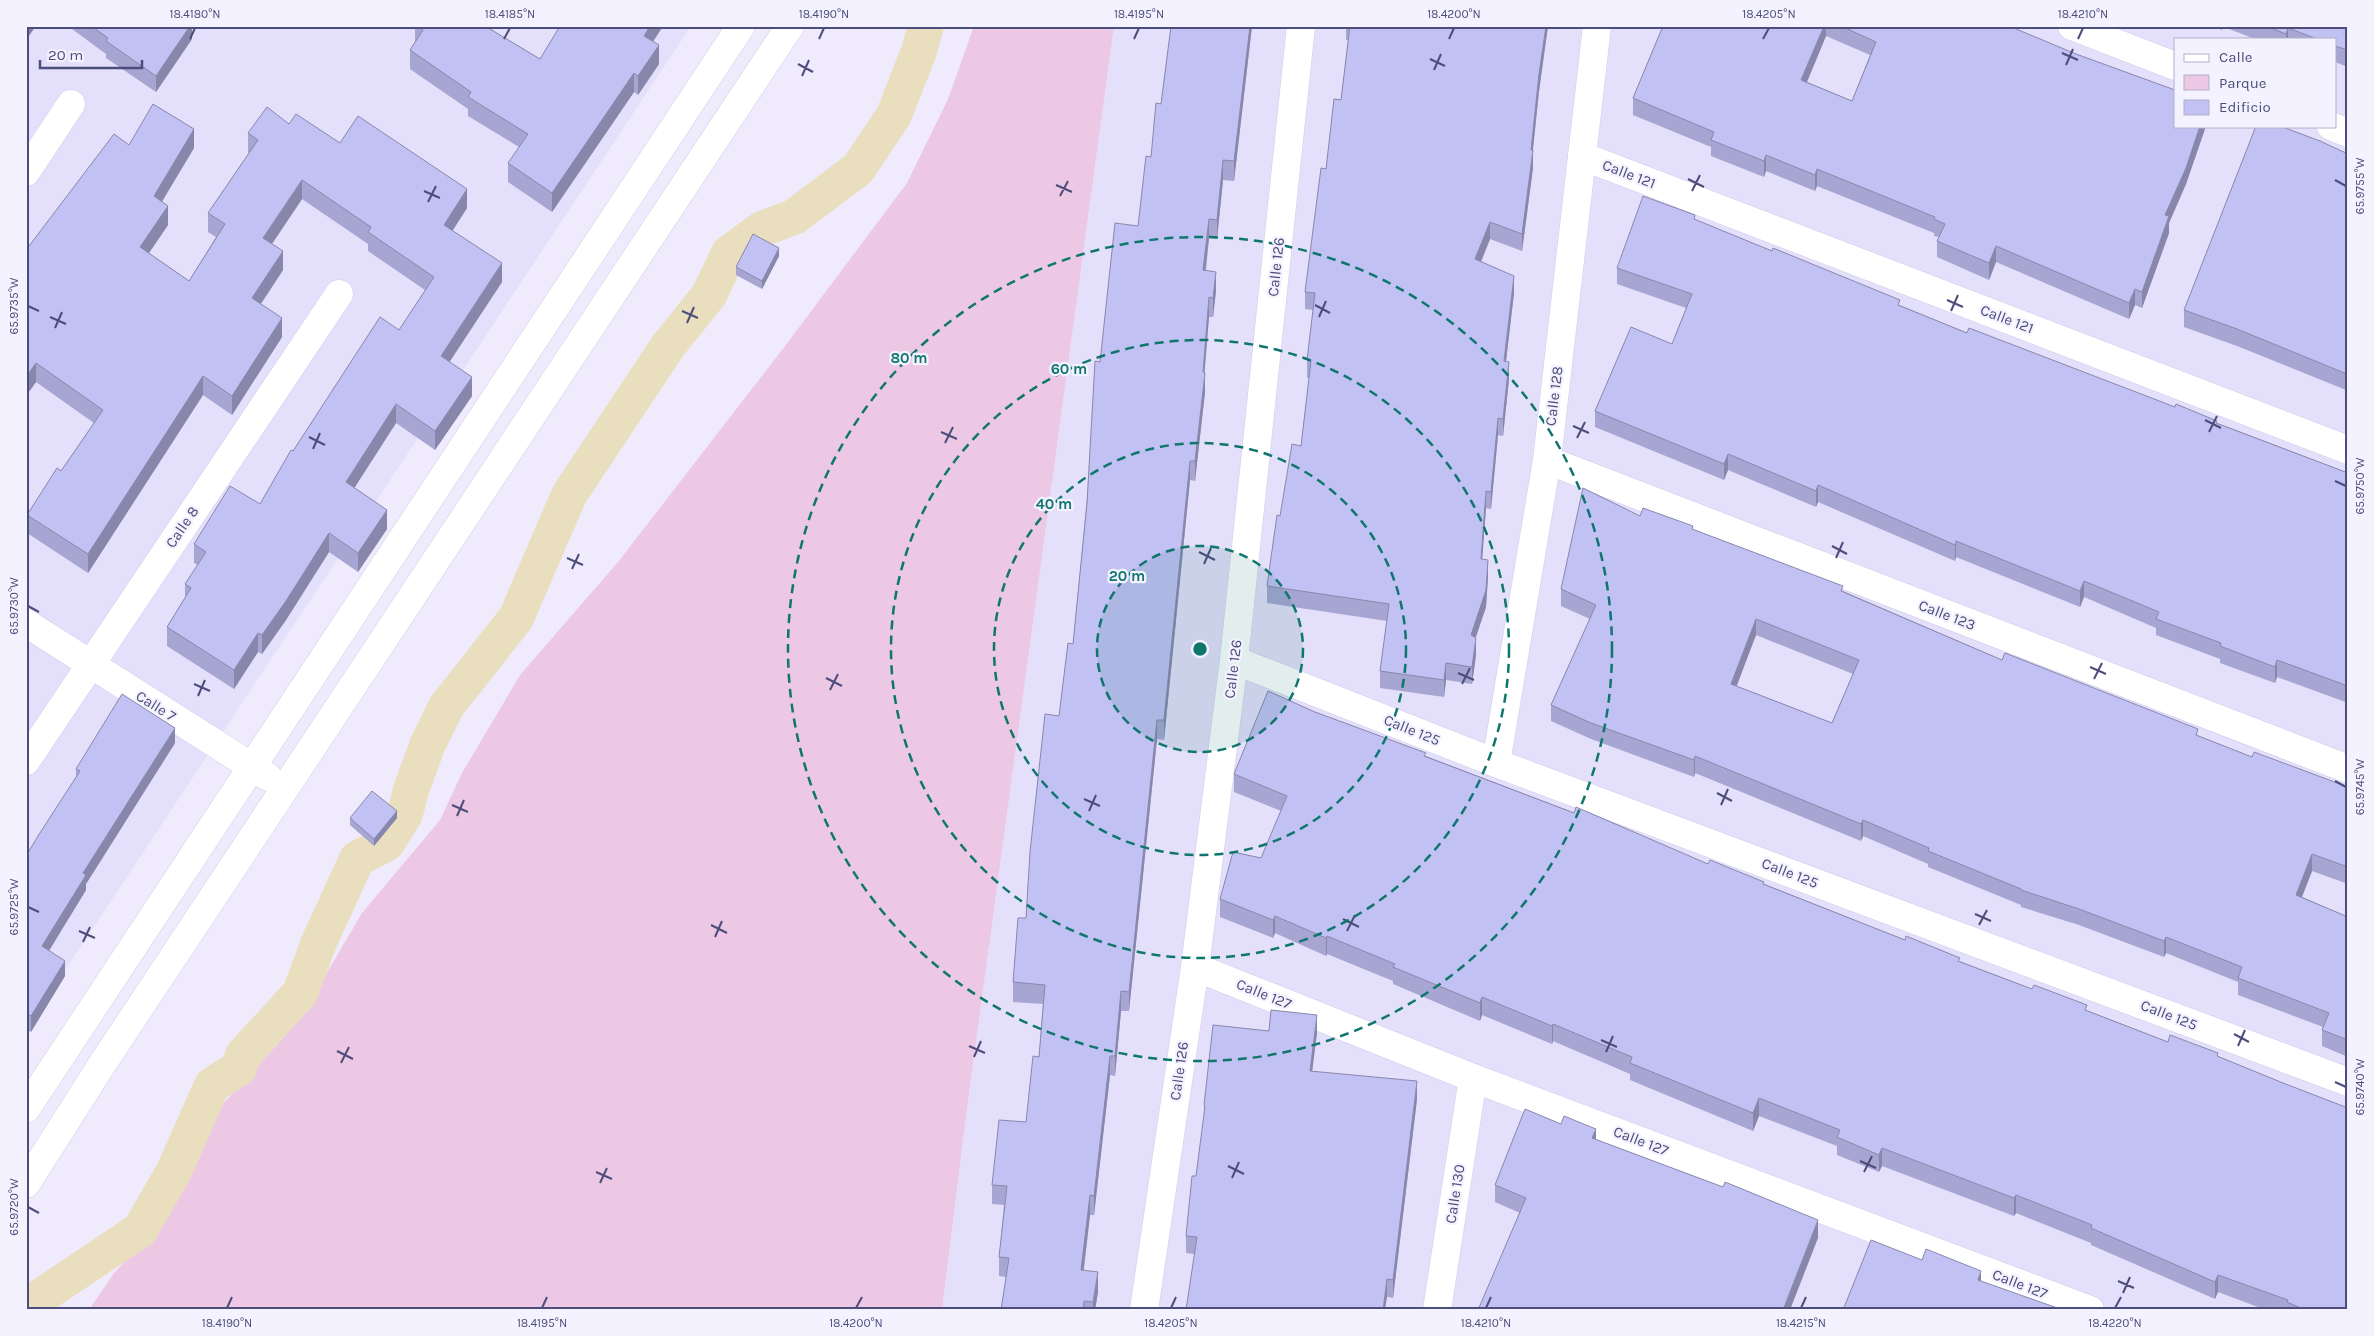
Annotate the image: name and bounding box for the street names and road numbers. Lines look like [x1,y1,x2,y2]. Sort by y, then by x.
street label: Calle 121 [1600,156,1658,192]
street label: Calle 126 [1264,237,1288,297]
street label: Calle 121 [1978,301,2036,337]
street label: Calle 128 [1541,365,1567,427]
street label: Calle 8 [162,503,202,551]
street label: Calle 123 [1916,596,1978,634]
street label: Calle 126 [1220,638,1246,700]
street label: Calle 7 [133,687,179,725]
street label: Calle 125 [1381,711,1443,749]
street label: Calle 125 [1759,854,1821,892]
street label: Calle 127 [1234,975,1294,1013]
street label: Calle 125 [2138,996,2200,1034]
street label: Calle 126 [1166,1040,1192,1102]
street label: Calle 127 [1611,1122,1671,1160]
street label: Calle 130 [1441,1163,1469,1225]
street label: Calle 127 [1990,1265,2050,1303]

